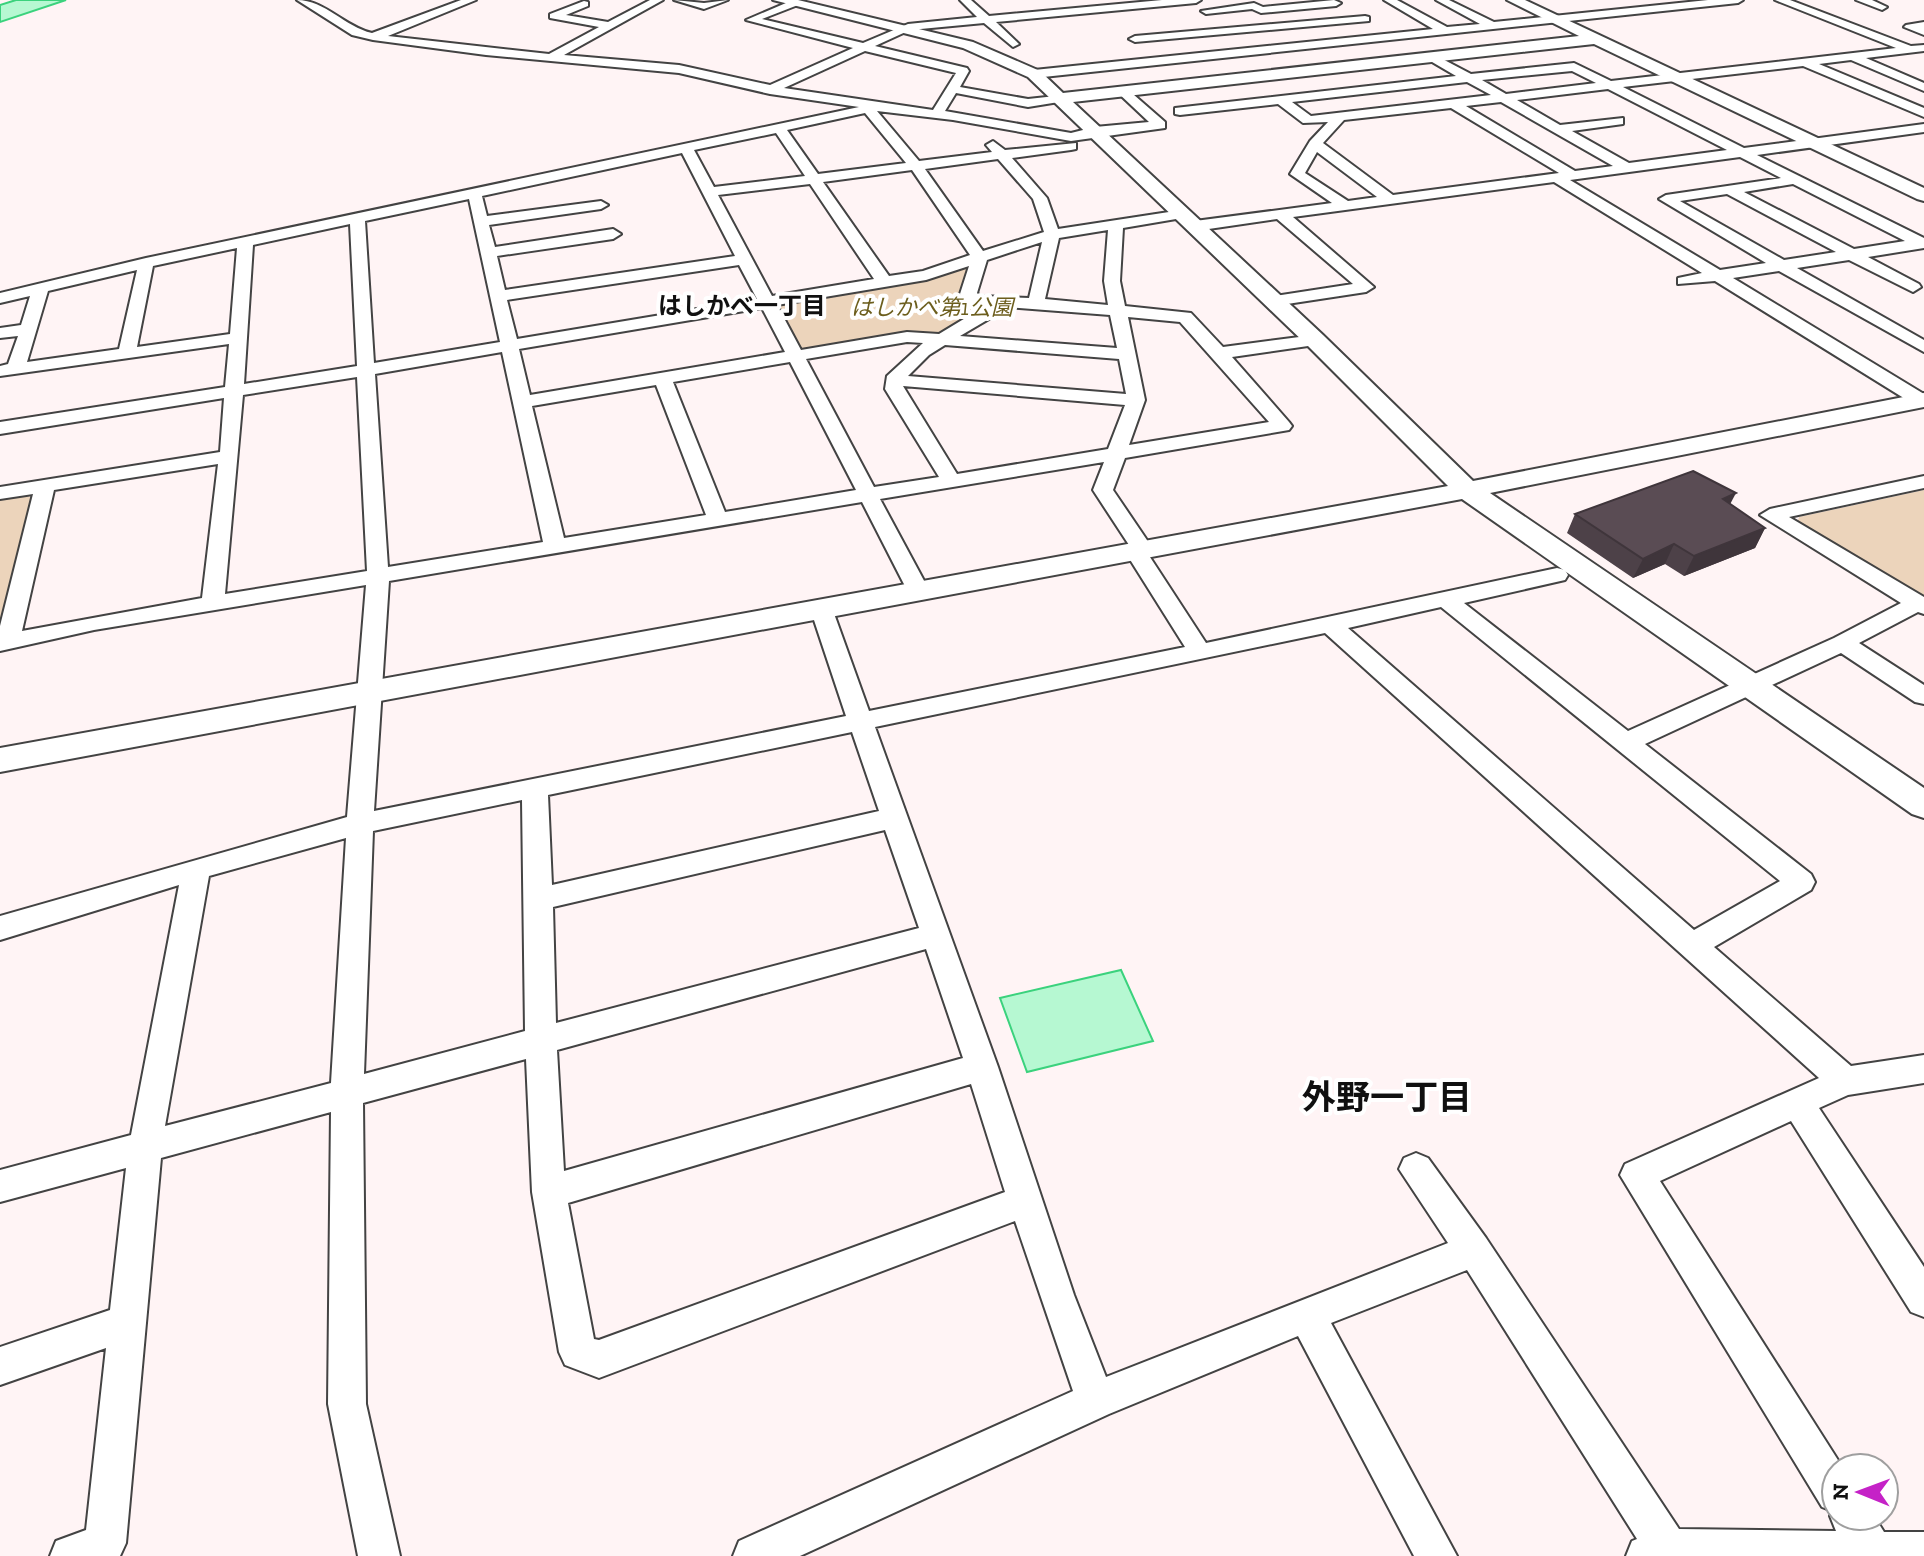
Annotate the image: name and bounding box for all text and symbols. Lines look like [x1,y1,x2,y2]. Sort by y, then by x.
district label: はしかべ一丁目 [658,291,826,320]
park label: はしかべ第1公園 [851,294,1016,321]
district label: 外野一丁目 [1302,1077,1472,1118]
north arrow [1820,1452,1900,1532]
text: N [1827,1483,1854,1500]

